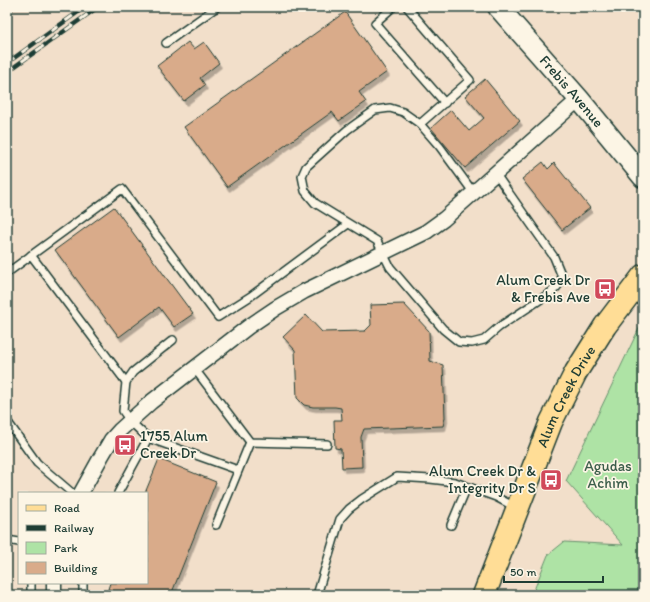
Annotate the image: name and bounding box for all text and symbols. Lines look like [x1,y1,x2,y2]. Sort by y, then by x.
street label: Frebis Avenue [536,52,608,131]
place label: Alum Creek Dr & Frebis Ave [496,271,590,306]
bus stop icon: Alum Creek Dr & Frebis Ave [592,276,618,302]
street label: Alum Creek Drive [533,342,599,450]
place label: 1755 Alum Creek Dr [140,427,208,462]
bus stop icon: 1755 Alum Creek Dr [112,432,138,458]
park label: Agudas Achim [584,457,632,492]
place label: Alum Creek Dr & Integrity Dr S [429,462,536,497]
bus stop icon: Alum Creek Dr & Integrity Dr S [538,467,564,493]
legend [18,492,148,584]
text: Road [54,501,80,515]
text: Railway [54,521,94,535]
text: Park [54,541,78,555]
scale bar [504,558,603,584]
text: Building [54,561,98,575]
text: 50 m [510,565,536,579]

